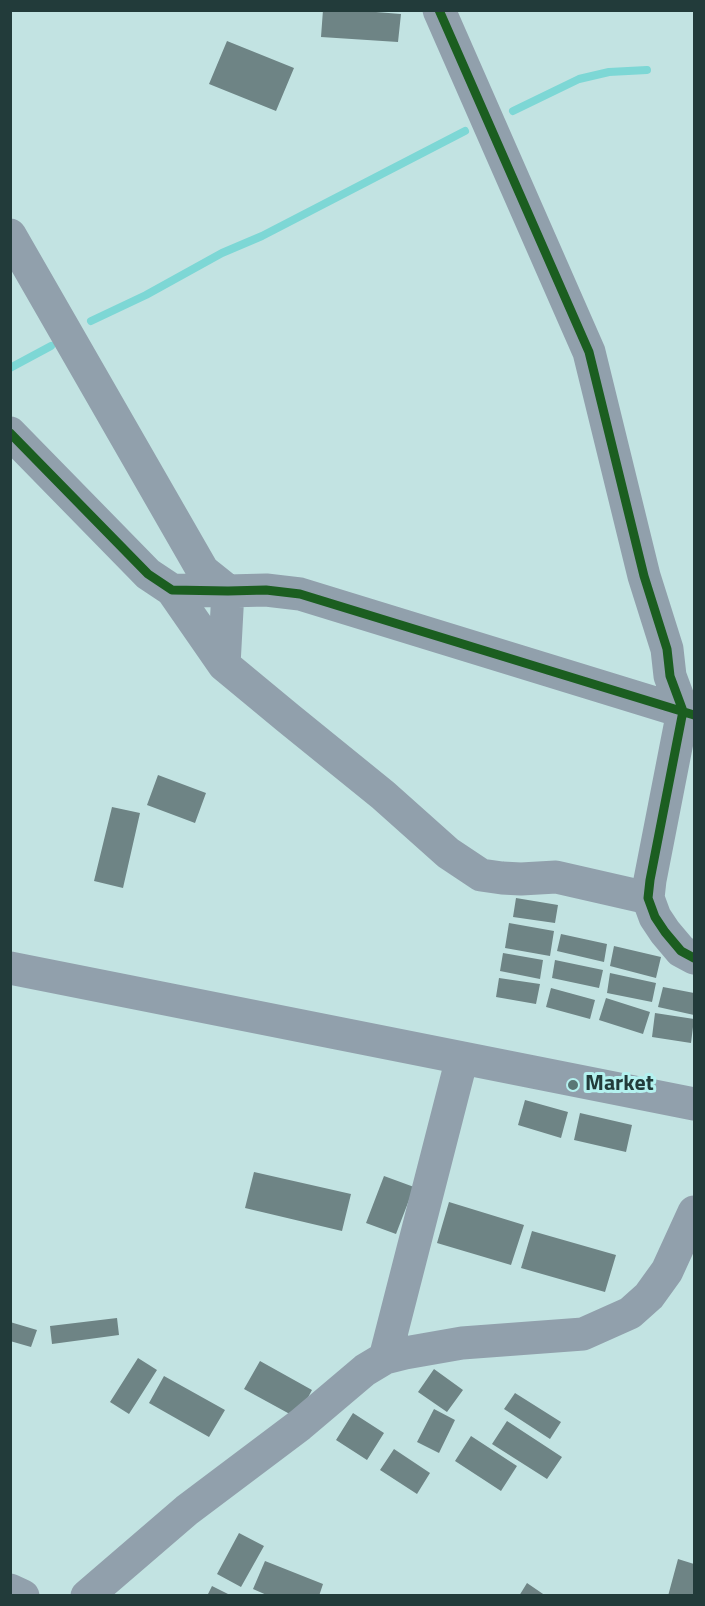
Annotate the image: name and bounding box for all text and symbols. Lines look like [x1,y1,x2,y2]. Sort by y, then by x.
place label: Market [585,1072,654,1098]
marker: Market [566,1078,580,1092]

